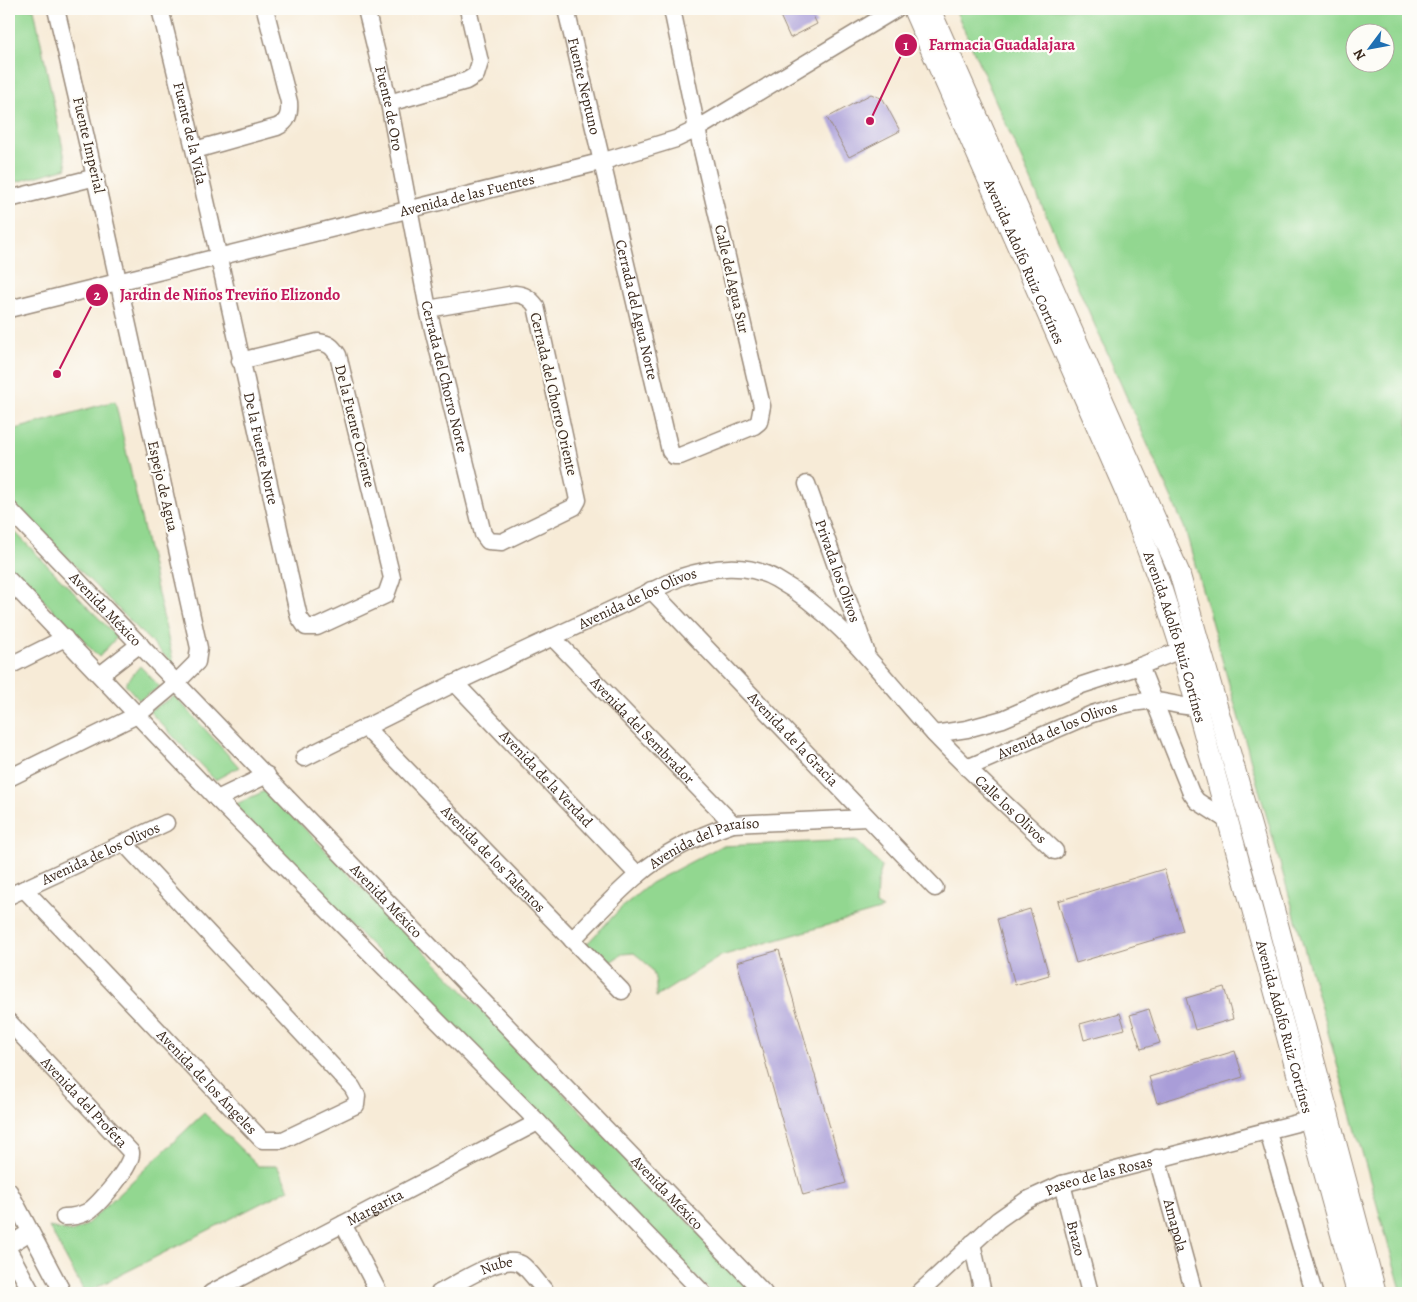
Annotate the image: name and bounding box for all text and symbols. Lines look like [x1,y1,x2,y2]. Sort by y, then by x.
north arrow [1344,22,1394,72]
callout: Farmacia Guadalajara [893,29,1085,60]
text: Farmacia Guadalajara [929,34,1076,56]
street label: Fuente Neptuno [563,35,605,137]
text: 1 [903,35,909,55]
text: N [1349,45,1370,64]
street label: Fuente de Oro [370,64,408,153]
street label: Fuente de la Vida [168,80,212,187]
street label: Fuente Imperial [68,95,110,196]
street label: Avenida de las Fuentes [397,169,536,222]
street label: Avenida Adolfo Ruiz Cortínes [979,175,1069,347]
street label: Calle del Agua Sur [710,223,754,336]
street label: Cerrada del Agua Norte [611,238,663,382]
callout: Jardin de Niños Treviño Elizondo [84,279,350,310]
text: Jardin de Niños Treviño Elizondo [120,284,340,306]
text: 2 [93,285,101,305]
street label: Cerrada del Chorro Norte [417,299,473,455]
street label: Cerrada del Chorro Oriente [525,310,583,478]
street label: De la Fuente Oriente [330,362,380,490]
street label: De la Fuente Norte [239,390,283,507]
street label: Espejo de Agua [143,439,183,533]
street label: Privada los Olivos [810,516,865,625]
street label: Avenida Adolfo Ruiz Cortínes [1138,548,1211,725]
street label: Avenida de los Olivos [574,563,699,634]
street label: Avenida México [64,567,146,651]
street label: Avenida del Sembrador [585,672,699,789]
street label: Avenida de la Gracia [743,687,843,791]
street label: Avenida de los Olivos [993,697,1119,764]
street label: Avenida de la Verdad [494,725,598,832]
street label: Calle los Olivos [970,770,1051,848]
street label: Avenida de los Talentos [436,800,550,917]
street label: Avenida del Paraíso [644,813,760,874]
street label: Avenida de los Olivos [37,817,163,890]
street label: Avenida México [345,859,427,942]
street label: Avenida Adolfo Ruiz Cortínes [1251,937,1317,1116]
street label: Avenida de los Ángeles [152,1025,262,1139]
street label: Avenida del Profeta [36,1052,132,1152]
street label: Avenida México [626,1150,708,1234]
street label: Paseo de las Rosas [1042,1151,1155,1201]
street label: Margarita [343,1184,407,1230]
street label: Amapola [1158,1196,1192,1254]
street label: Brazo [1062,1218,1090,1258]
street label: Nube [477,1252,513,1280]

